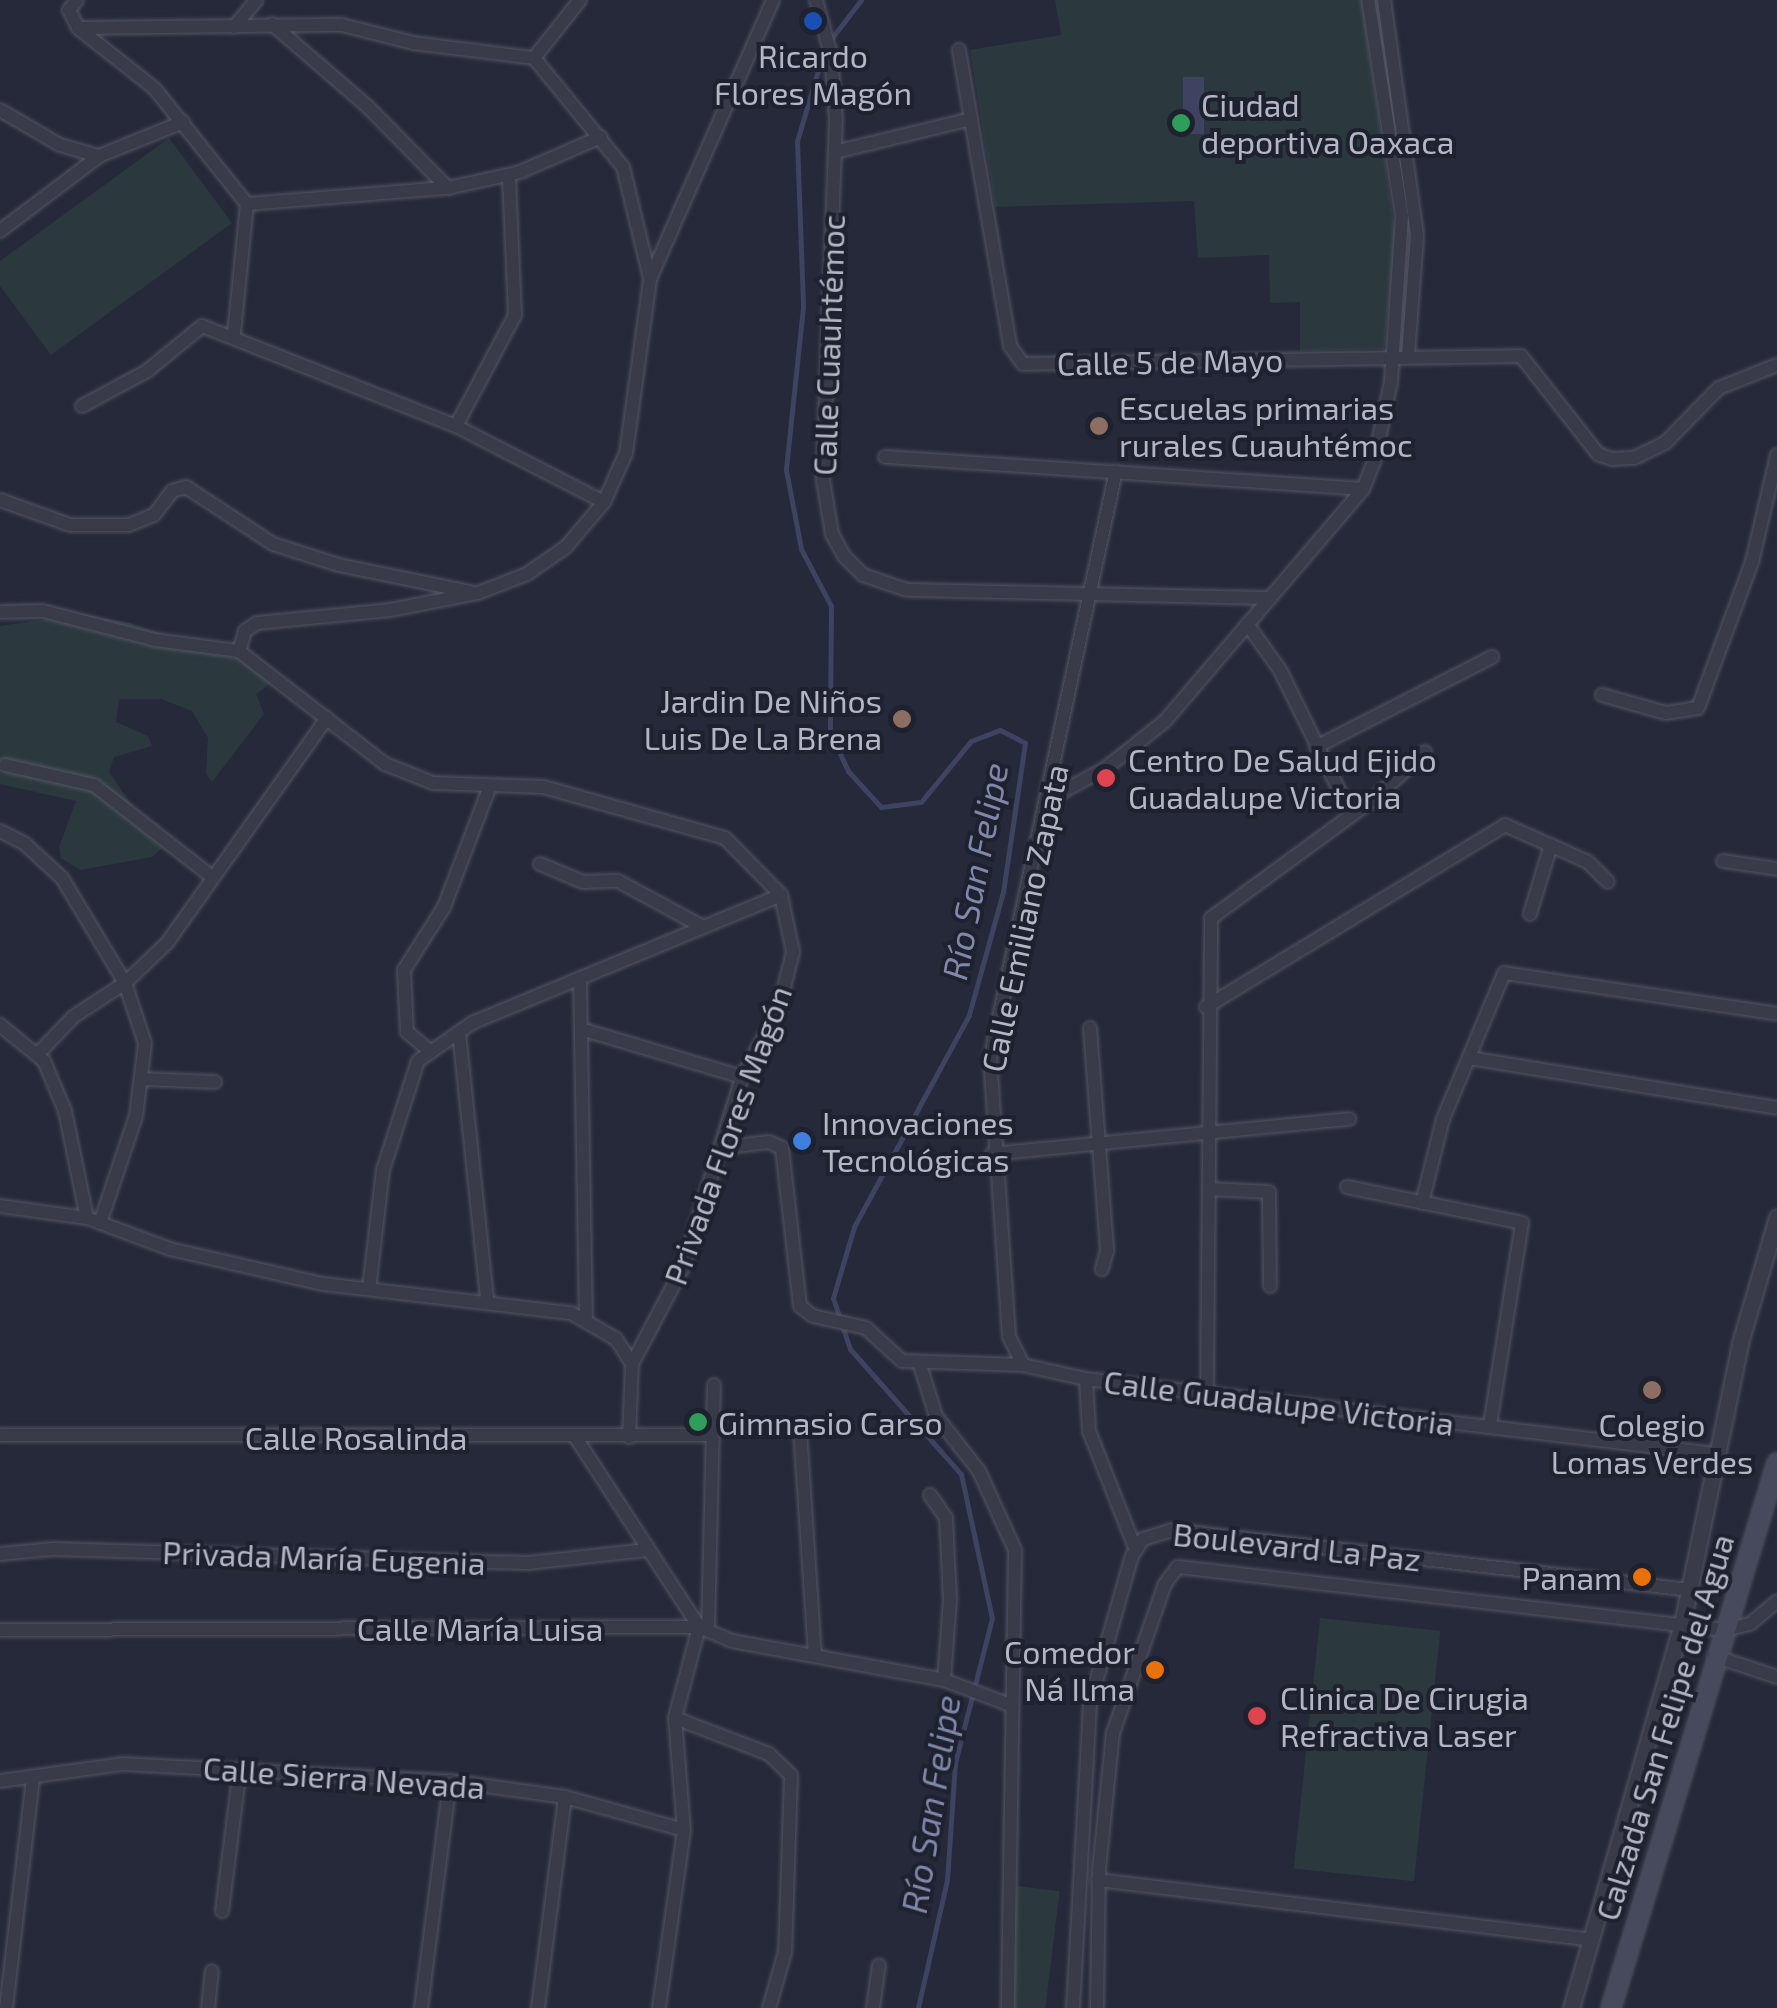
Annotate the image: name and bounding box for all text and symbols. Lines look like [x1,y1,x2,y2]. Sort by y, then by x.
marker: Ricardo Flores Magón [802,10,824,32]
place label: Ricardo Flores Magón [714,37,912,112]
place label: Ciudad deportiva Oaxaca [1201,86,1454,161]
marker: Ciudad deportiva Oaxaca [1170,112,1192,134]
street label: Calle Cuauhtémoc [804,214,852,476]
street label: Calle 5 de Mayo [1056,340,1284,382]
place label: Escuelas primarias rurales Cuauhtémoc [1119,389,1413,464]
marker: Escuelas primarias rurales Cuauhtémoc [1088,415,1110,437]
place label: Jardin De Niños Luis De La Brena [644,682,882,757]
marker: Jardin De Niños Luis De La Brena [891,708,913,730]
place label: Centro De Salud Ejido Guadalupe Victoria [1128,741,1437,816]
water label: Río San Felipe [932,759,1016,983]
street label: Calle Emiliano Zapata [973,761,1075,1075]
marker: Centro De Salud Ejido Guadalupe Victoria [1093,765,1119,791]
street label: Privada Flores Magón [655,980,799,1290]
place label: Innovaciones Tecnológicas [822,1104,1014,1179]
marker: Innovaciones Tecnológicas [791,1130,813,1152]
street label: Calle Guadalupe Victoria [1101,1361,1457,1443]
marker: Colegio Lomas Verdes [1641,1379,1663,1401]
place label: Gimnasio Carso [718,1403,943,1441]
place label: Colegio Lomas Verdes [1550,1406,1754,1481]
marker: Gimnasio Carso [687,1411,709,1433]
street label: Calle Rosalinda [245,1418,467,1456]
street label: Boulevard La Paz [1171,1514,1423,1578]
street label: Calzada San Felipe del Agua [1587,1528,1741,1926]
street label: Privada María Eugenia [162,1532,486,1582]
place label: Panam [1521,1558,1622,1596]
marker: Panam [1631,1566,1653,1588]
street label: Calle María Luisa [357,1609,603,1647]
place label: Comedor Ná Ilma [1004,1633,1135,1708]
marker: Comedor Ná Ilma [1144,1659,1166,1681]
place label: Clinica De Cirugia Refractiva Laser [1280,1679,1529,1754]
water label: Río San Felipe [892,1692,968,1916]
marker: Clinica De Cirugia Refractiva Laser [1244,1703,1270,1729]
street label: Calle Sierra Nevada [202,1748,486,1806]

